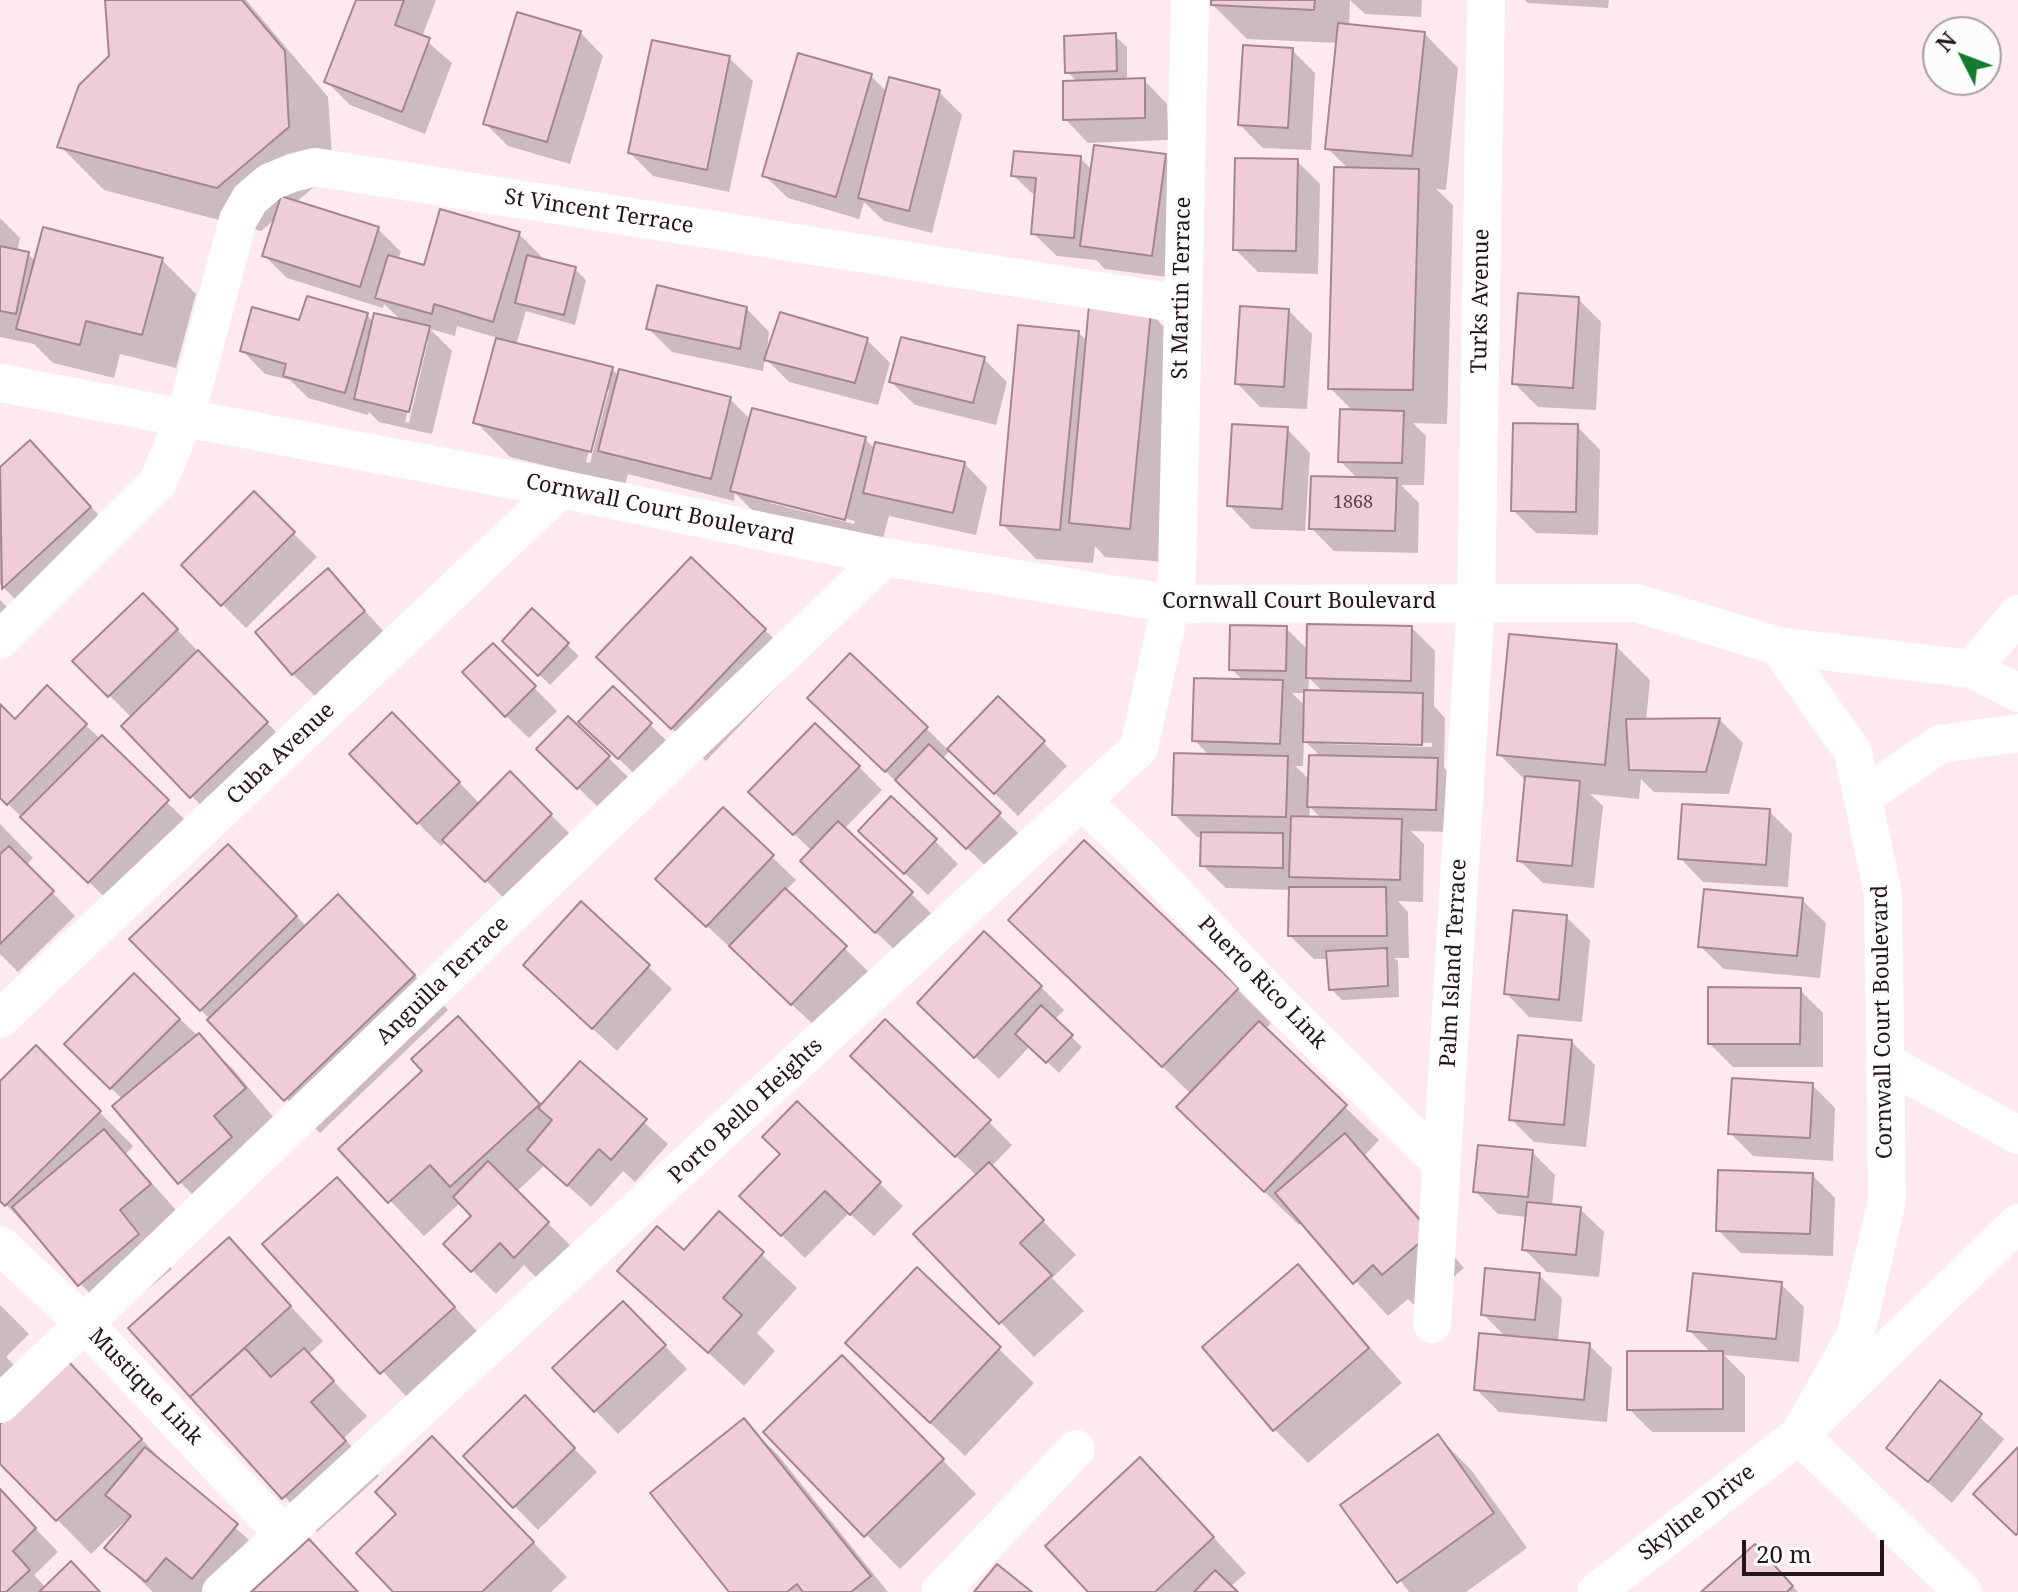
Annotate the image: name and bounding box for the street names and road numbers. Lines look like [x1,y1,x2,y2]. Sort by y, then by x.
street label: St Vincent Terrace [503,184,695,240]
street label: St Martin Terrace [1167,196,1197,380]
street label: Turks Avenue [1467,228,1495,374]
street label: Cornwall Court Boulevard [523,469,797,551]
street label: Cornwall Court Boulevard [1162,589,1436,615]
street label: Cuba Avenue [222,697,340,811]
street label: Palm Island Terrace [1435,858,1473,1068]
street label: Cornwall Court Boulevard [1867,885,1899,1159]
street label: Anguilla Terrace [371,911,515,1051]
street label: Puerto Rico Link [1192,911,1332,1055]
street label: Porto Bello Heights [664,1033,828,1189]
street label: Mustique Link [83,1323,207,1451]
street label: Skyline Drive [1633,1459,1761,1567]

